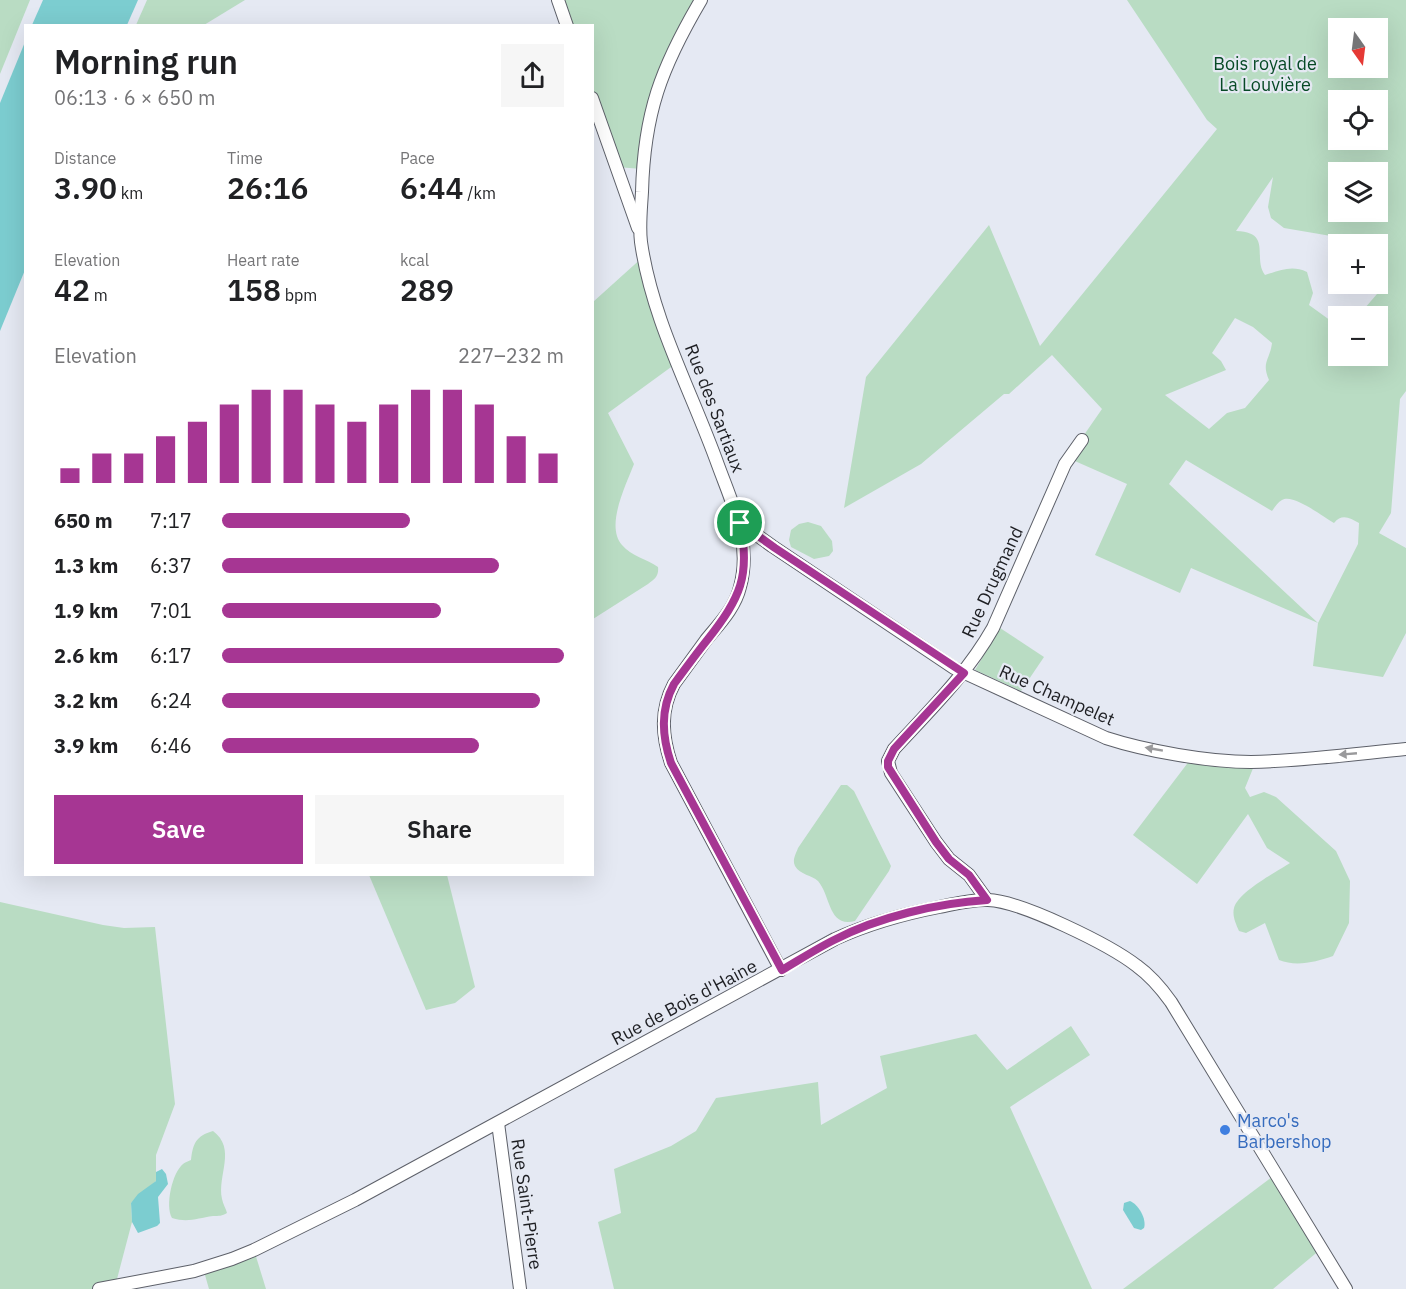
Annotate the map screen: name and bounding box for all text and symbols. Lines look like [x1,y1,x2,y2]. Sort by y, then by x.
north arrow [1328,18,1388,78]
map controls [1328,18,1388,366]
text: Morning run [54,40,238,83]
button: share [501,44,564,107]
park label: Bois royal de La Louvière [1213,52,1317,96]
text: 06:13 · 6 × 650 m [54,84,215,111]
button: locate [1328,90,1388,150]
text: Distance [54,148,116,168]
text: Time [227,148,263,168]
text: Pace [400,148,435,168]
button: layers [1328,162,1388,222]
text: 3.90 [54,168,117,207]
text: 26:16 [227,168,309,207]
text: 6:44 [400,168,464,207]
text: km [117,183,143,203]
text: /km [464,183,496,203]
button: + [1328,234,1388,294]
text: Elevation [54,250,120,270]
text: Heart rate [227,250,300,270]
text: kcal [400,250,429,270]
text: 42 [54,270,90,309]
text: 158 [227,270,281,309]
text: 289 [400,270,454,309]
text: m [90,285,108,305]
text: bpm [281,285,317,305]
button: − [1328,306,1388,366]
street label: Rue des Sartiaux [680,341,750,475]
text: Elevation [54,342,137,369]
text: 227–232 m [458,342,564,369]
pin [714,497,765,548]
icon: arrive [723,506,756,539]
text: 650 m [54,507,113,534]
text: 7:17 [150,507,192,534]
street label: Rue Drugmand [956,523,1028,641]
text: 1.3 km [54,552,118,579]
text: 6:37 [150,552,192,579]
text: 1.9 km [54,597,118,624]
text: 7:01 [150,597,192,624]
text: 2.6 km [54,642,118,669]
text: 6:17 [150,642,192,669]
street label: Rue Champelet [996,659,1118,731]
text: 3.2 km [54,687,118,714]
text: 6:24 [150,687,192,714]
text: 3.9 km [54,732,118,759]
text: 6:46 [150,732,192,759]
one-way arrow [1144,744,1163,753]
one-way arrow [1338,749,1357,759]
button: Save [54,795,303,864]
button: Share [315,795,564,864]
street label: Rue de Bois d'Haine [607,954,761,1050]
place label: Marco's Barbershop [1237,1109,1331,1153]
marker: Marco's Barbershop [1218,1123,1232,1137]
street label: Rue Saint-Pierre [506,1137,548,1271]

